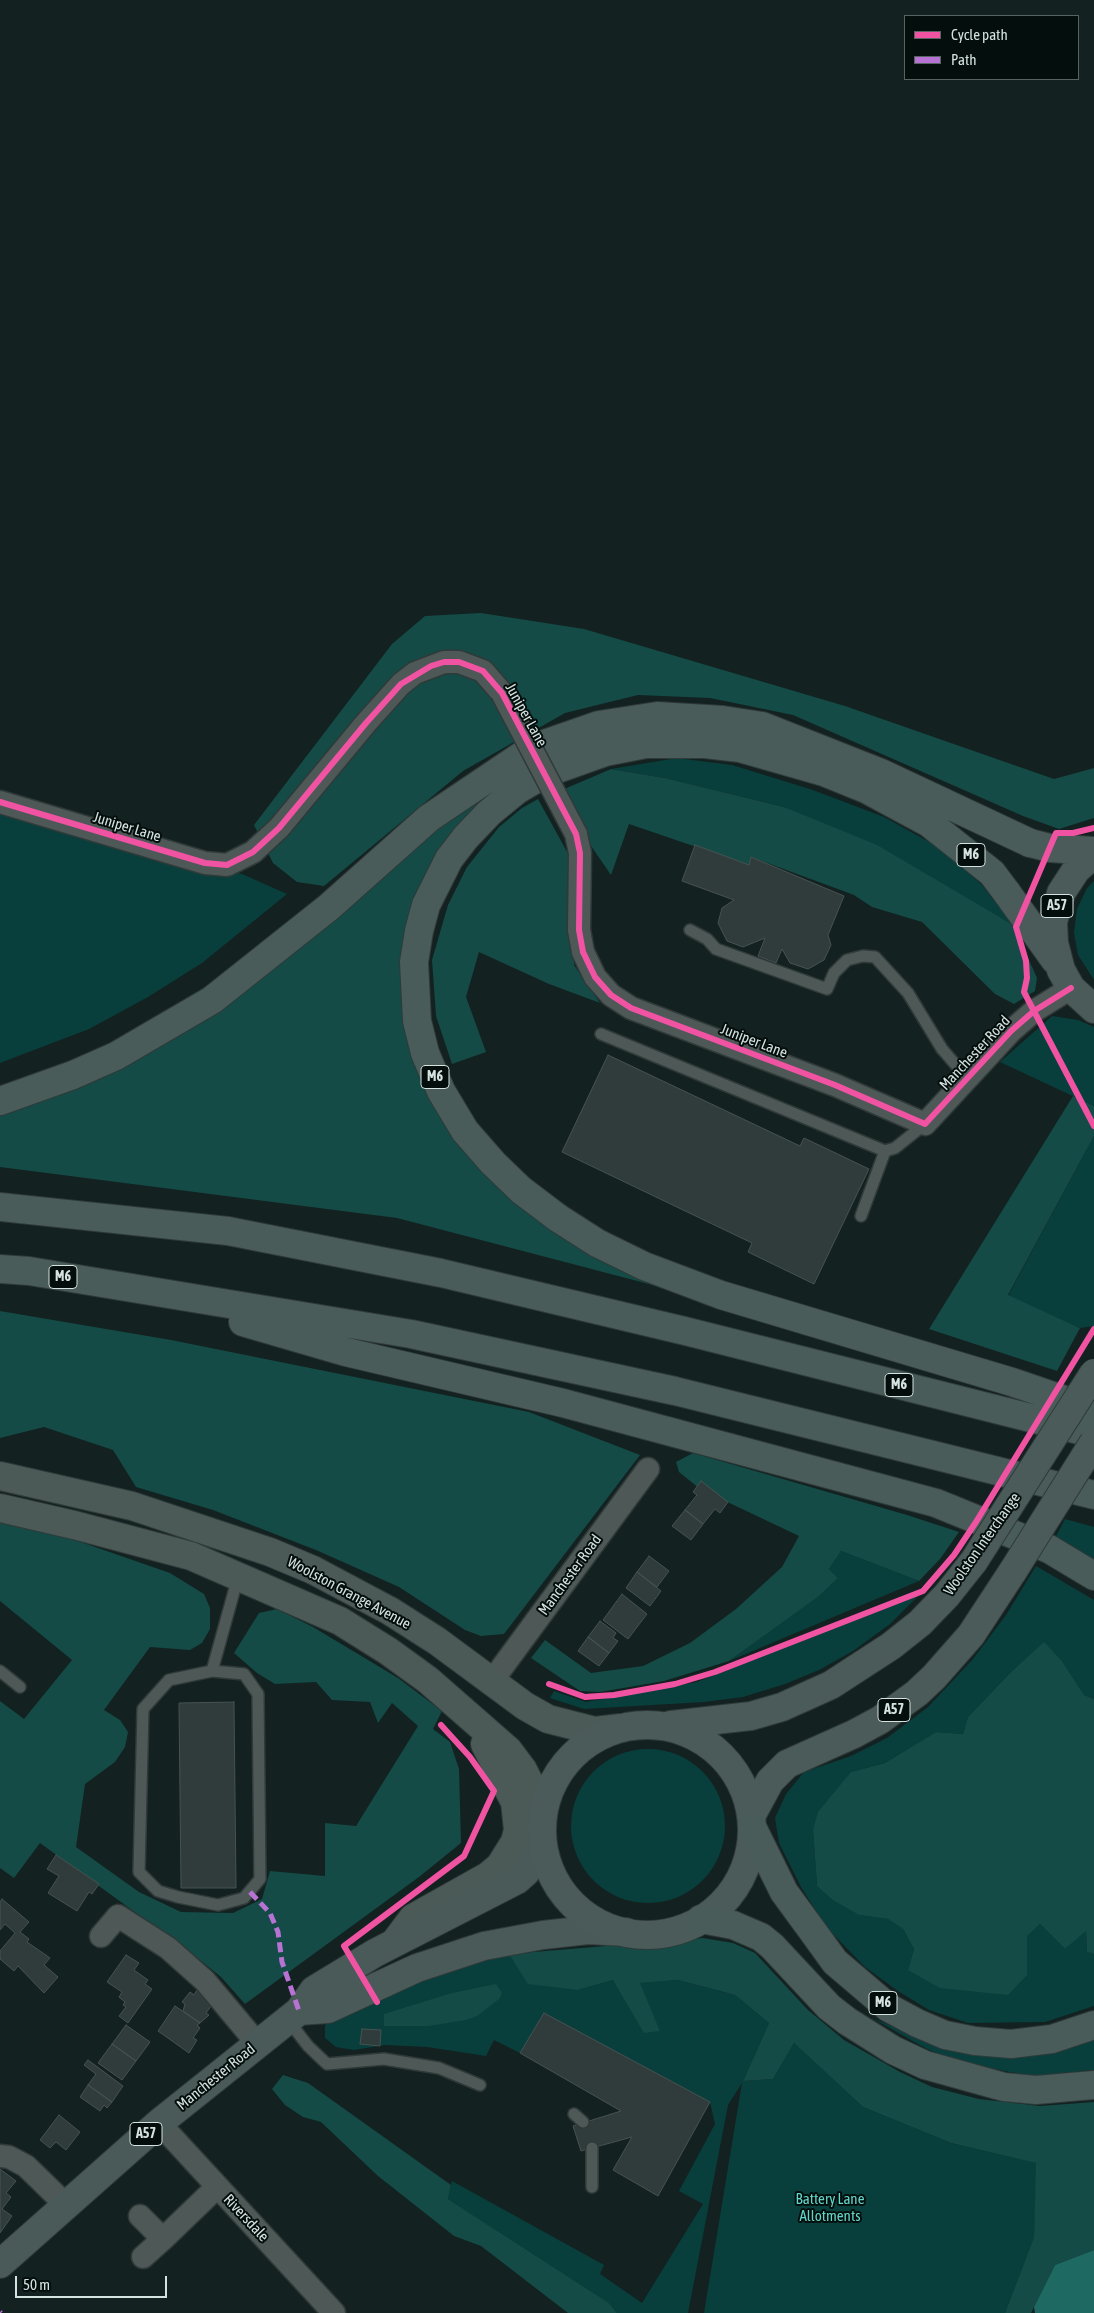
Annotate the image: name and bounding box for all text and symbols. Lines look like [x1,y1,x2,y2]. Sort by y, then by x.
legend [904,15,1079,80]
text: Cycle path [951,26,1008,43]
text: Path [951,51,977,68]
street label: Juniper Lane [501,680,551,750]
street label: Juniper Lane [91,808,163,846]
road number: M6 [957,844,985,866]
road number: A57 [1041,894,1073,918]
street label: Manchester Road [936,1012,1014,1094]
street label: Juniper Lane [718,1020,790,1062]
road number: M6 [421,1066,449,1088]
road number: M6 [49,1266,77,1288]
road number: M6 [885,1374,913,1396]
street label: Woolston Interchange [940,1489,1024,1599]
street label: Manchester Road [535,1531,605,1619]
street label: Woolston Grange Avenue [284,1553,414,1633]
road number: A57 [878,1698,910,1722]
road number: M6 [869,1992,897,2015]
street label: Manchester Road [173,2040,259,2114]
road number: A57 [130,2122,162,2146]
park label: Battery Lane Allotments [796,2190,864,2225]
street label: Riversdale [220,2191,272,2245]
scale bar [18,2266,170,2298]
text: 50 m [23,2276,50,2293]

